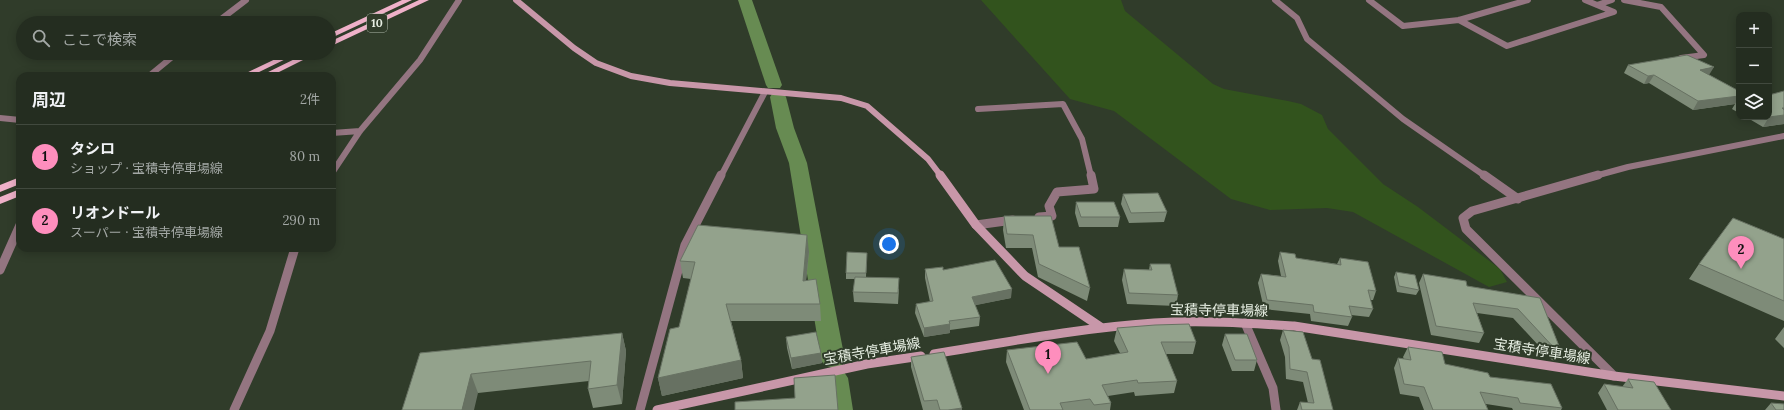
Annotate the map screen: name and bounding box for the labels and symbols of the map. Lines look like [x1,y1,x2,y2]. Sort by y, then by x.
road number: 10 [367,14,387,32]
your location [879,234,899,254]
pin: 2 [1728,236,1754,269]
street label: 宝積寺停車場線 [1170,300,1268,320]
street label: 宝積寺停車場線 [822,334,922,368]
street label: 宝積寺停車場線 [1492,334,1592,368]
pin: 1 [1035,341,1061,374]

